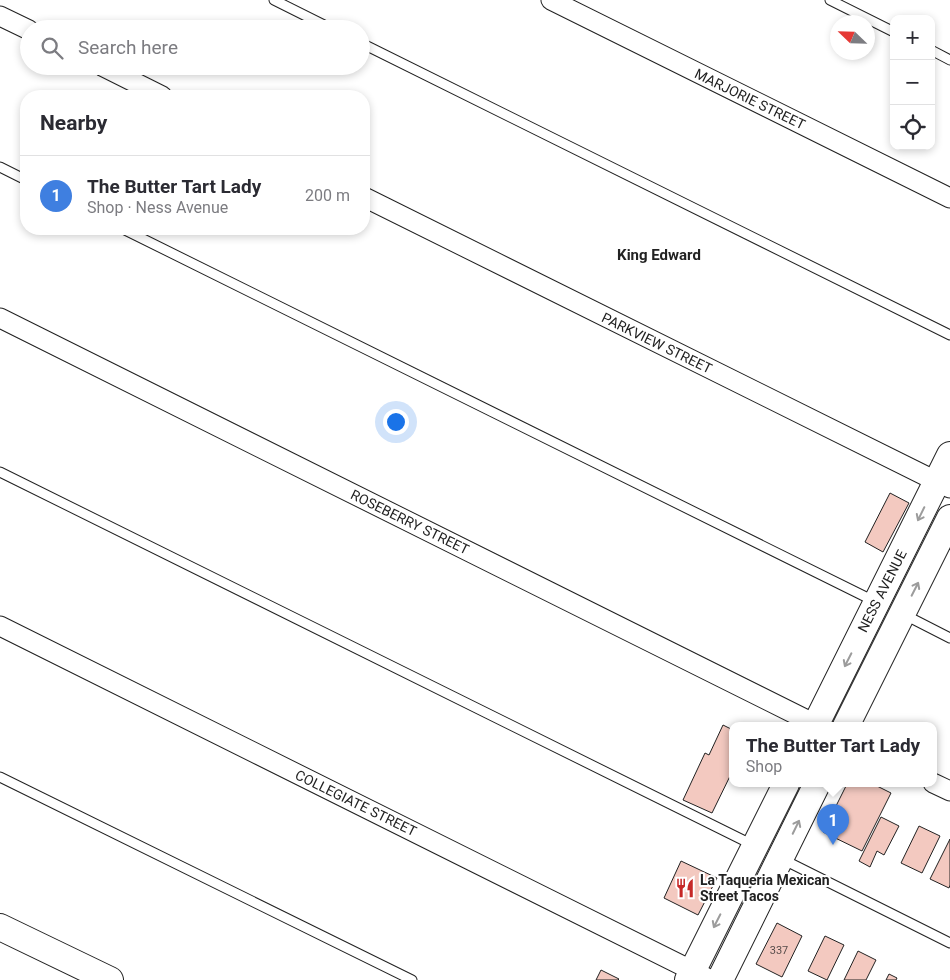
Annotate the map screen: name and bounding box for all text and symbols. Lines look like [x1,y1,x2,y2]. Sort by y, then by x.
north arrow [830,15,875,60]
map controls [890,15,935,150]
button: + [890,15,935,60]
search box [20,20,370,75]
icon: search [38,34,66,62]
text: Search here [78,36,178,59]
button: − [890,60,935,105]
street label: MARJORIE STREET [692,65,808,133]
button: locate [890,105,935,150]
text: Nearby [40,111,107,135]
text: The Butter Tart Lady [87,175,261,198]
text: 1 [51,186,61,205]
text: 200 m [305,186,350,205]
text: Shop · Ness Avenue [87,198,228,217]
district label: King Edward [617,246,701,264]
street label: PARKVIEW STREET [599,309,715,377]
your location [383,409,409,435]
street label: ROSEBERRY STREET [348,486,472,558]
one-way arrow [915,506,925,521]
street label: NESS AVENUE [854,547,910,635]
one-way arrow [911,582,920,597]
one-way arrow [843,652,852,667]
popup [729,722,937,787]
text: The Butter Tart Lady [746,734,920,757]
text: Shop [746,757,782,776]
street label: COLLEGIATE STREET [293,767,420,840]
pin: 1 [817,804,849,845]
one-way arrow [791,819,801,834]
place label: La Taqueria Mexican Street Tacos [700,872,830,904]
restaurant icon: La Taqueria Mexican Street Tacos [674,877,696,899]
one-way arrow [712,913,721,928]
house number: 337 [770,944,788,957]

